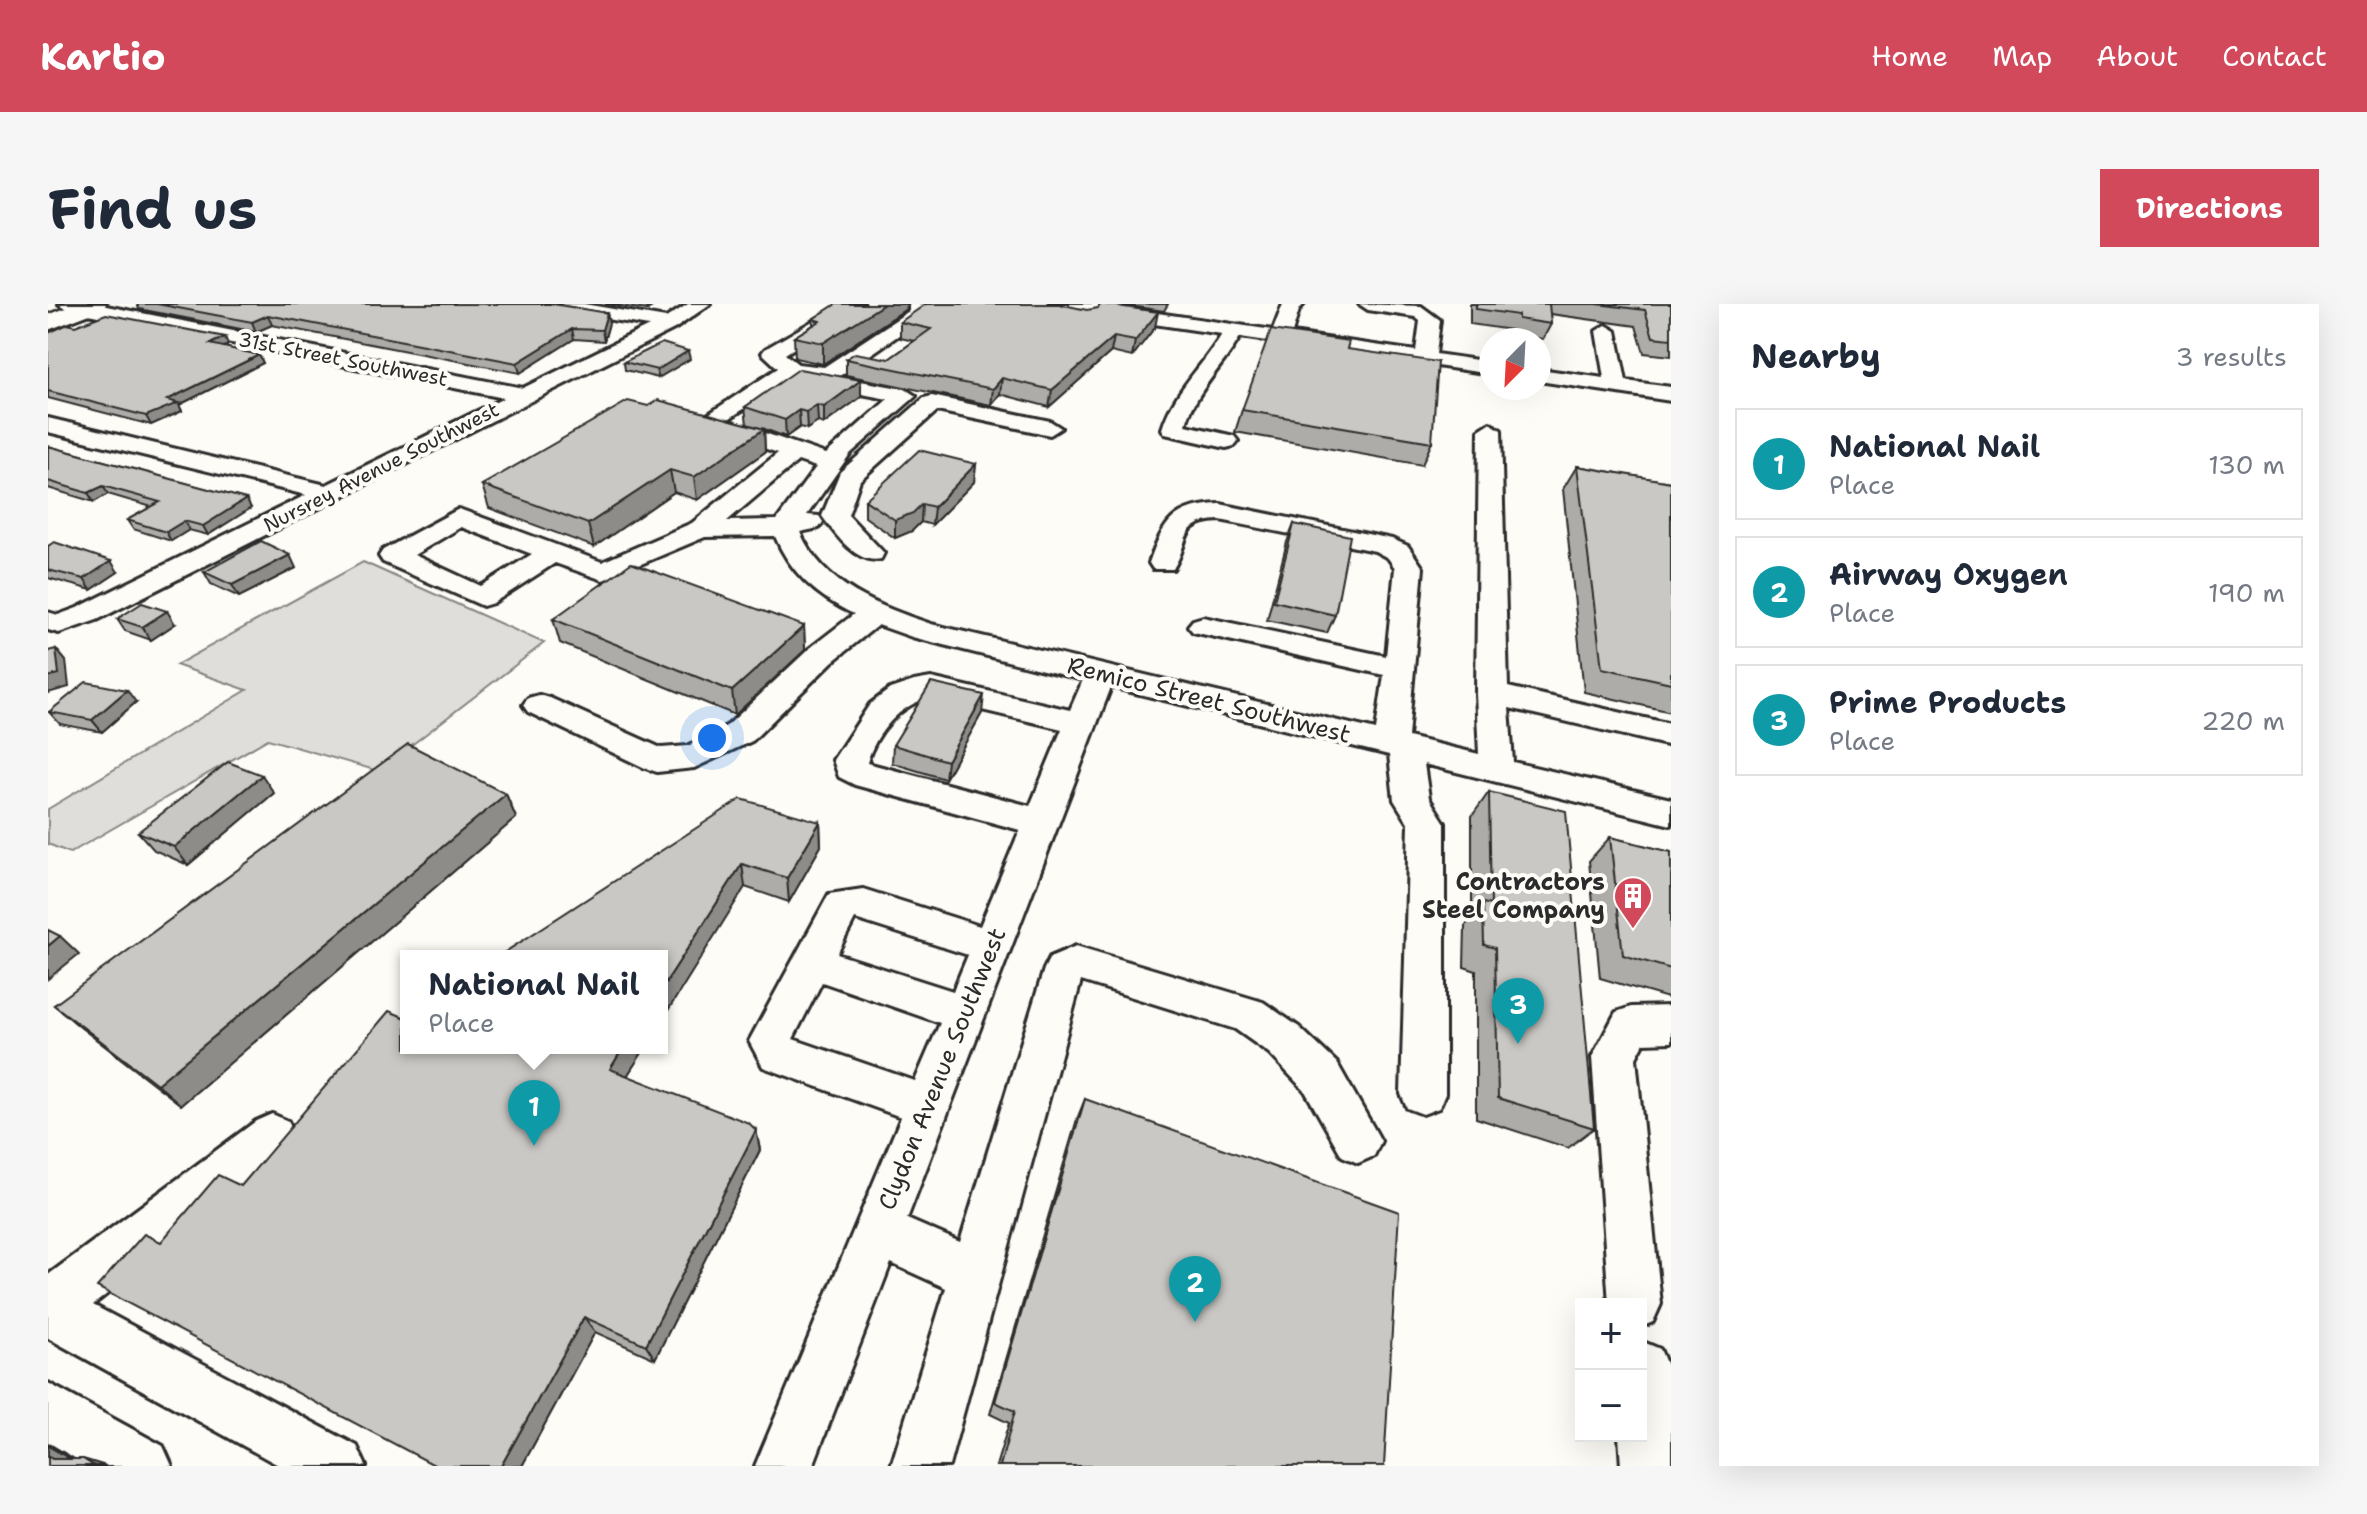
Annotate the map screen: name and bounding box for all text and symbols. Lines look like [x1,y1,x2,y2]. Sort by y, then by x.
text: Kartio [40,31,166,82]
text: Home [1871,37,1948,75]
text: Map [1992,37,2052,75]
text: About [2096,37,2178,75]
text: Contact [2222,37,2327,75]
button: Directions [2100,169,2319,247]
text: Find us [48,171,257,246]
street label: 31st Street Southwest [236,326,450,392]
north arrow [1479,328,1551,400]
text: Nearby [1751,333,1881,379]
text: 3 results [2175,339,2287,374]
street label: Nursrey Avenue Southwest [259,396,503,538]
text: National Nail [1829,426,2040,467]
text: 1 [1773,447,1785,482]
text: 130 m [2208,447,2285,482]
text: Place [1829,467,1895,502]
text: Airway Oxygen [1829,554,2068,595]
text: 2 [1770,575,1788,610]
text: 190 m [2208,575,2285,610]
text: Place [1829,595,1895,630]
street label: Remico Street Southwest [1064,649,1354,751]
text: Prime Products [1829,682,2066,723]
text: 3 [1770,703,1788,738]
text: 220 m [2201,703,2285,738]
your location [692,718,732,758]
text: Place [1829,723,1895,758]
place label: Contractors Steel Company [1422,866,1605,926]
building icon: Contractors Steel Company [1612,875,1654,930]
street label: Clydon Avenue Southwest [871,923,1013,1215]
popup [400,950,668,1054]
text: National Nail [428,964,640,1005]
pin: 3 [1492,978,1544,1044]
text: Place [428,1005,495,1040]
pin: 1 [508,1080,560,1146]
pin: 2 [1169,1256,1221,1322]
map controls [1575,1298,1647,1442]
button: + [1575,1298,1647,1370]
button: − [1575,1370,1647,1442]

